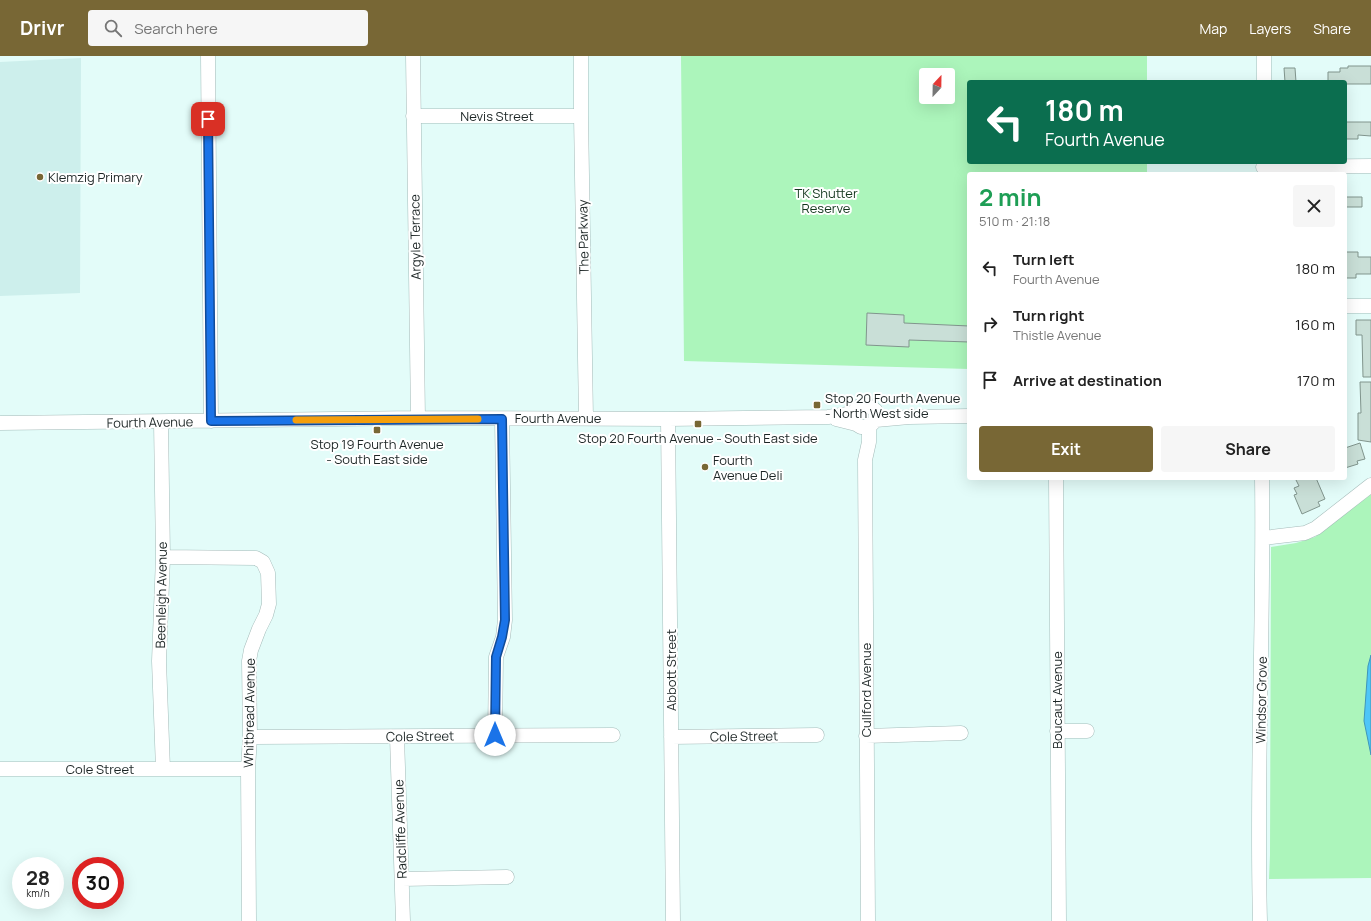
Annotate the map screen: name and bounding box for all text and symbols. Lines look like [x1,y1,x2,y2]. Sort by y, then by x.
search box [88,10,368,46]
text: Drivr [20,15,64,41]
icon: search [102,17,124,39]
text: Search here [134,18,218,39]
text: Map [1199,19,1227,38]
text: Layers [1249,19,1291,38]
text: Share [1313,19,1351,38]
north arrow [919,68,955,104]
map controls [919,68,955,104]
text: 180 m [1045,91,1124,129]
icon: left [979,96,1031,148]
pin [191,102,225,136]
street label: Nevis Street [460,107,534,125]
icon: arrive [197,108,219,130]
text: Fourth Avenue [1045,127,1165,151]
place label: Klemzig Primary [48,168,143,186]
marker: Klemzig Primary [35,172,45,182]
text: 2 min [979,180,1041,213]
park label: TK Shutter Reserve [794,184,858,217]
button: close [1293,185,1335,227]
street label: Argyle Terrace [405,194,425,280]
street label: The Parkway [573,199,593,275]
text: 510 m · 21:18 [979,212,1050,230]
text: Turn left [1013,249,1075,270]
icon: left [979,257,1001,279]
text: 180 m [1296,258,1335,279]
text: Fourth Avenue [1013,270,1099,288]
text: Turn right [1013,305,1084,326]
icon: right [979,313,1001,335]
text: 160 m [1295,314,1335,335]
text: Thistle Avenue [1013,326,1101,344]
icon: arrive [979,369,1001,391]
text: Arrive at destination [1013,370,1162,391]
text: 170 m [1297,370,1335,391]
place label: Stop 20 Fourth Avenue - North West side [825,389,961,422]
marker: Stop 20 Fourth Avenue - North West side [812,400,822,410]
street label: Fourth Avenue [515,409,602,427]
street label: Fourth Avenue [107,412,194,432]
marker: Stop 20 Fourth Avenue - South East side [693,419,703,429]
marker: Stop 19 Fourth Avenue - South East side [372,425,382,435]
button: Exit [979,426,1153,472]
button: Share [1161,426,1335,472]
place label: Stop 20 Fourth Avenue - South East side [578,429,818,447]
place label: Stop 19 Fourth Avenue - South East side [310,435,444,468]
place label: Fourth Avenue Deli [713,451,783,484]
marker: Fourth Avenue Deli [700,462,710,472]
street label: Beenleigh Avenue [151,541,171,649]
street label: Abbott Street [662,629,680,711]
street label: Cullford Avenue [857,642,875,737]
street label: Boucaut Avenue [1048,651,1066,749]
street label: Windsor Grove [1251,656,1271,744]
street label: Whitbread Avenue [239,658,259,768]
position arrow [474,714,516,756]
street label: Cole Street [386,726,454,746]
street label: Cole Street [710,726,778,746]
street label: Cole Street [66,760,134,778]
street label: Radcliffe Avenue [389,779,411,879]
speed limit sign: 30 [72,857,124,909]
text: 28 [26,864,50,891]
text: km/h [26,886,50,900]

